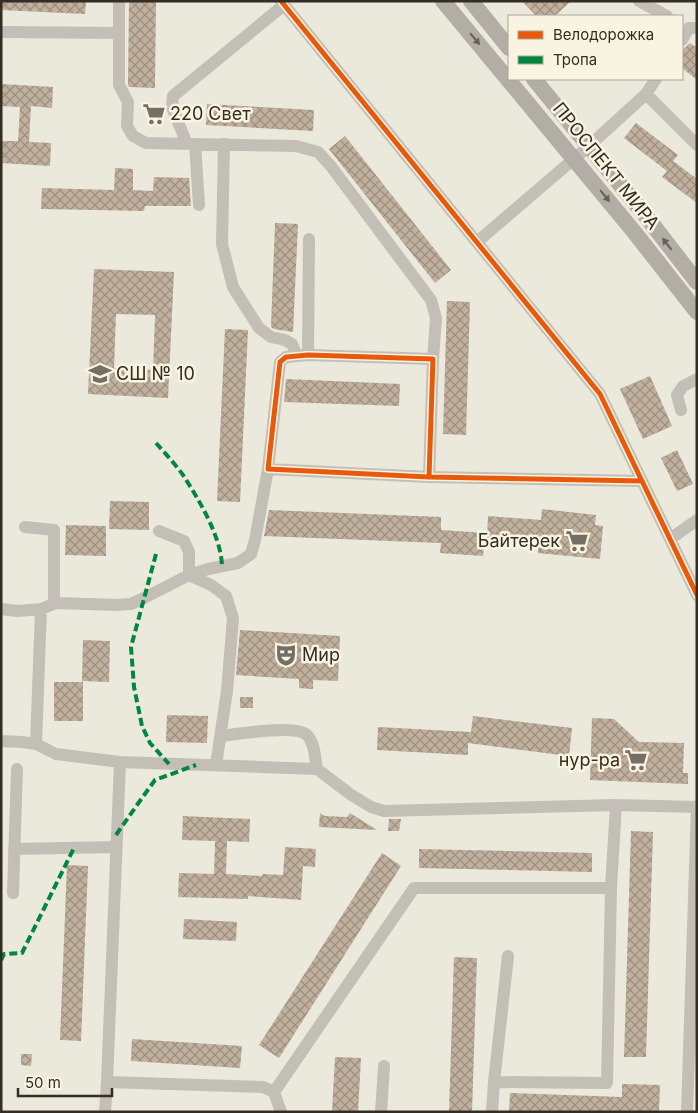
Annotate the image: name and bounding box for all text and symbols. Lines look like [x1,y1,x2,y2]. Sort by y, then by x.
legend [508,15,683,80]
text: Велодорожка [553,25,654,44]
one-way arrow [469,32,480,45]
text: Тропа [553,50,597,69]
street label: ПРОСПЕКТ МИРА [549,98,664,233]
supermarket icon: 220 Свет [141,101,167,127]
place label: 220 Свет [170,103,251,124]
one-way arrow [600,190,611,203]
one-way arrow [662,237,672,251]
school or university icon: СШ № 10 [87,361,113,387]
place label: СШ № 10 [116,363,195,384]
supermarket icon: Байтерек [564,528,590,554]
place label: Байтерек [478,530,560,551]
theatre icon: Мир [273,642,299,668]
place label: Мир [302,644,340,665]
supermarket icon: нур-ра [623,747,649,773]
place label: нур-ра [559,749,620,770]
scale bar [18,1066,111,1098]
text: 50 m [25,1073,61,1092]

